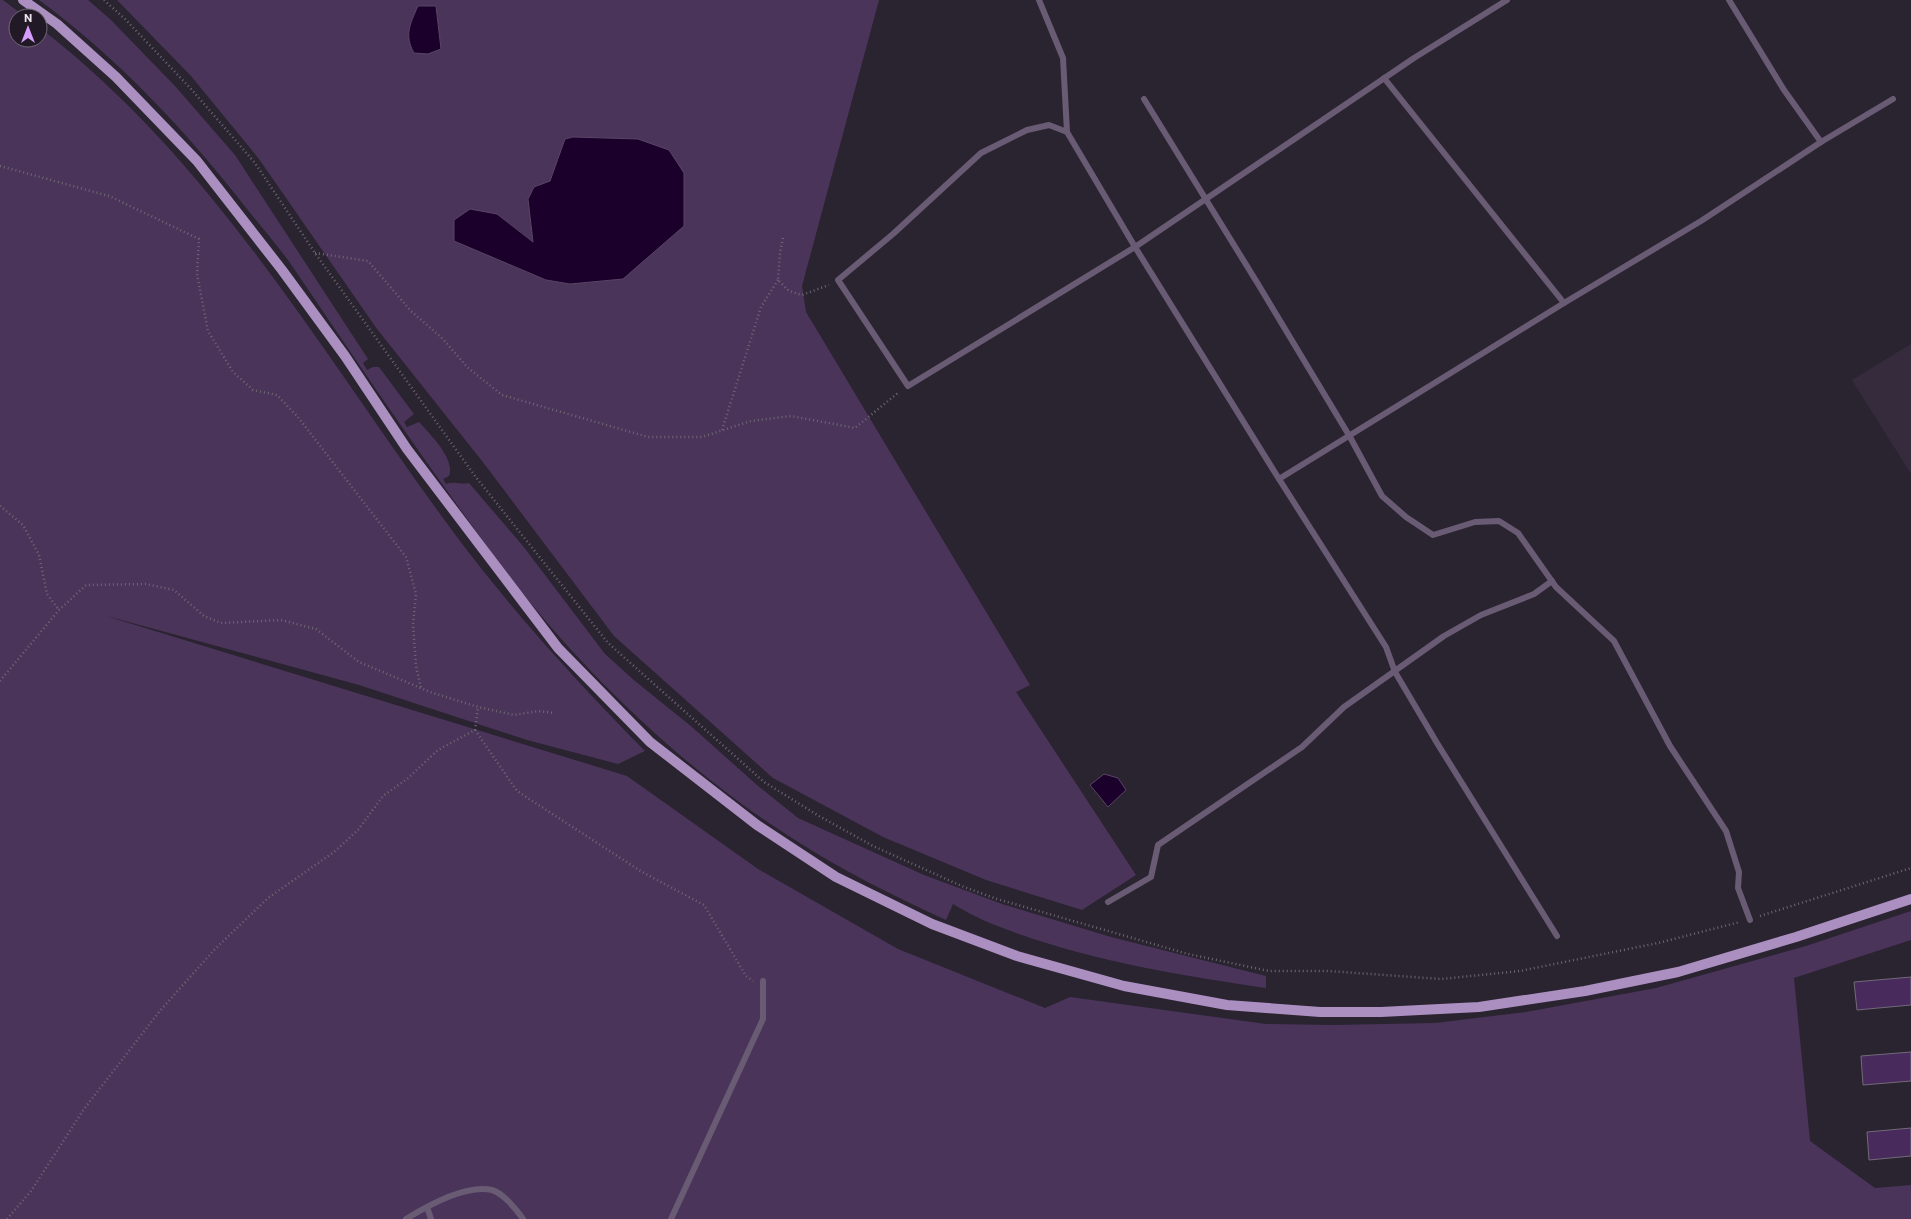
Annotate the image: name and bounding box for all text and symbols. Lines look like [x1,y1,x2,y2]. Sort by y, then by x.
north arrow [8,8,48,48]
text: N [24,11,32,24]

